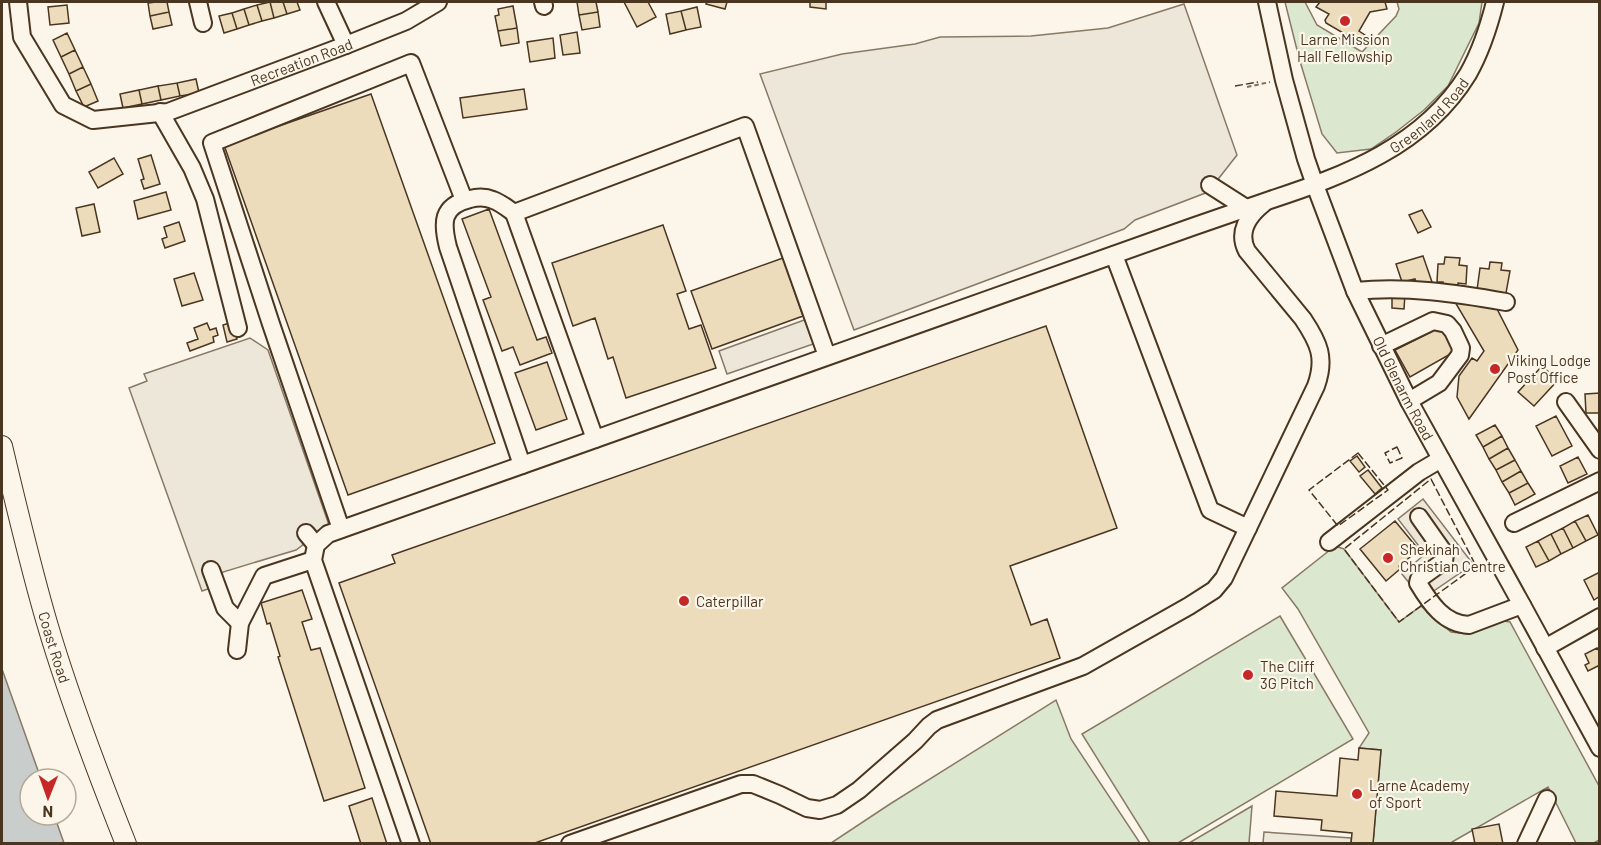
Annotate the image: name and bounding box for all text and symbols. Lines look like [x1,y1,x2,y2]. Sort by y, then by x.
marker: Larne Mission Hall Fellowship [1338,14,1352,28]
place label: Larne Mission Hall Fellowship [1297,30,1393,65]
street label: Recreation Road [248,34,355,89]
street label: Greenland Road [1386,74,1472,157]
street label: Old Glenarm Road [1369,333,1438,443]
place label: Viking Lodge Post Office [1507,351,1591,386]
marker: Viking Lodge Post Office [1488,362,1502,376]
place label: Shekinah Christian Centre [1400,540,1506,575]
marker: Shekinah Christian Centre [1381,551,1395,565]
place label: Caterpillar [696,592,764,610]
marker: Caterpillar [677,594,691,608]
street label: Coast Road [35,609,74,685]
place label: The Cliff 3G Pitch [1260,657,1315,692]
marker: The Cliff 3G Pitch [1241,668,1255,682]
north arrow [18,767,78,827]
place label: Larne Academy of Sport [1369,776,1469,811]
marker: Larne Academy of Sport [1350,787,1364,801]
text: N [42,803,53,822]

